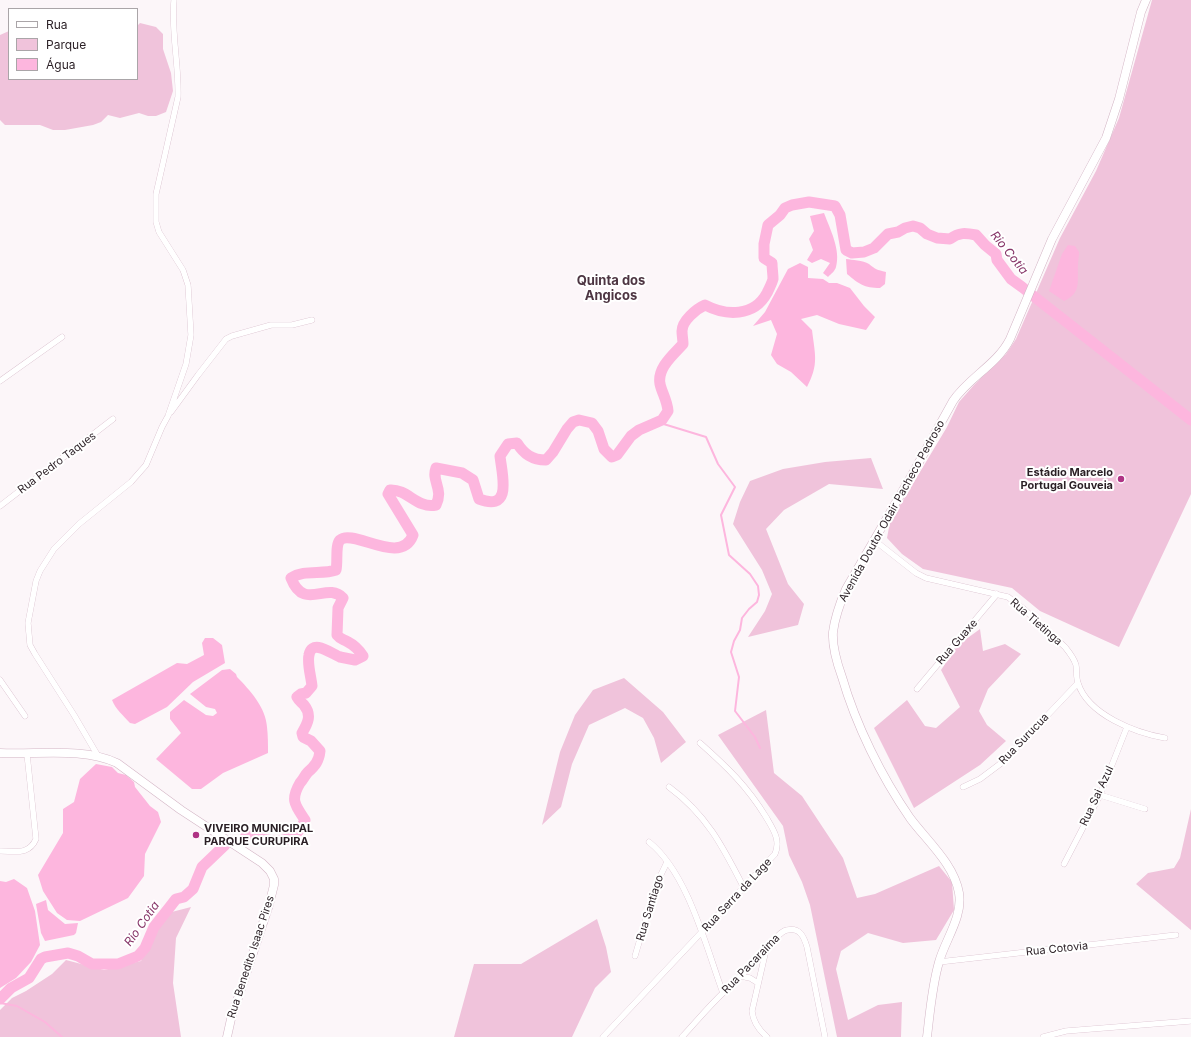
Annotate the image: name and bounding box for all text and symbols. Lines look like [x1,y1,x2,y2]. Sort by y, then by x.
legend [8,8,138,80]
text: Rua [46,17,68,32]
text: Parque [46,37,86,52]
text: Água [46,57,75,72]
water label: Rio Cotia [987,229,1031,277]
district label: Quinta dos Angicos [577,273,645,304]
street label: Avenida Doutor Odair Pacheco Pedroso [836,418,948,604]
street label: Rua Pedro Taques [15,429,99,497]
place label: Estádio Marcelo Portugal Gouveia [1021,466,1113,492]
marker: Estádio Marcelo Portugal Gouveia [1116,474,1126,484]
street label: Rua Tietinga [1007,596,1065,648]
street label: Rua Guaxe [934,617,980,667]
street label: Rua Surucua [996,711,1052,767]
street label: Rua Sai Azul [1077,764,1117,828]
place label: VIVEIRO MUNICIPAL PARQUE CURUPIRA [204,822,313,848]
marker: VIVEIRO MUNICIPAL PARQUE CURUPIRA [191,830,201,840]
street label: Rua Serra da Lage [700,856,774,934]
street label: Rua Santiago [634,873,666,943]
street label: Rua Benedito Isaac Pires [225,894,277,1020]
water label: Rio Cotia [121,899,163,949]
street label: Rua Pacaraima [719,932,783,996]
street label: Rua Cotovia [1025,939,1089,959]

